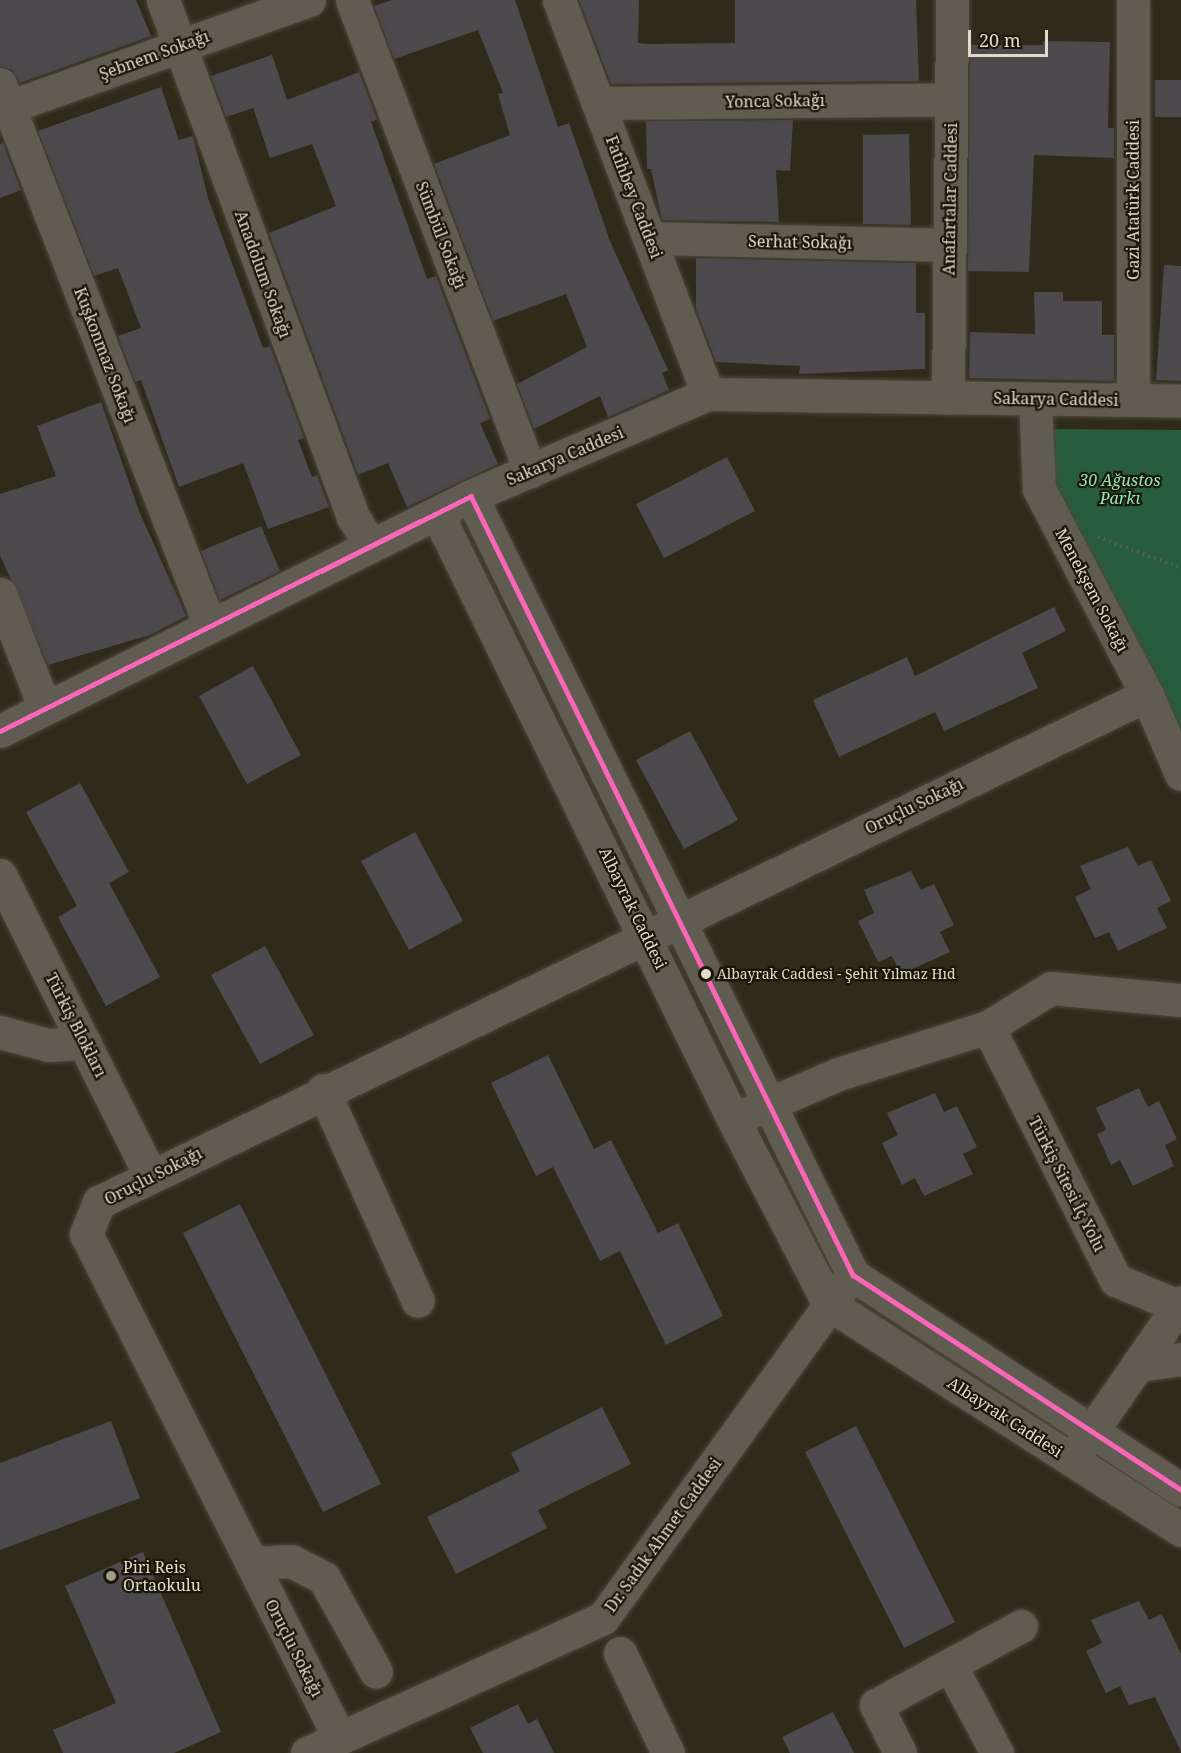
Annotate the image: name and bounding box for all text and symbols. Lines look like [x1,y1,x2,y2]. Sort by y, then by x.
scale bar [971,18,1050,56]
street label: Şebnem Sokağı [97,26,211,84]
text: 20 m [979,28,1021,52]
street label: Yonca Sokağı [725,91,825,111]
street label: Gazi Atatürk Caddesi [1123,120,1143,280]
street label: Anafartalar Caddesi [939,122,961,276]
street label: Fatihbey Caddesi [602,133,666,261]
street label: Sümbül Sokağı [412,179,470,291]
street label: Anadolum Sokağı [231,208,295,340]
street label: Serhat Sokağı [748,231,852,253]
street label: Kuşkonmaz Sokağı [70,285,140,425]
street label: Sakarya Caddesi [993,388,1119,410]
street label: Sakarya Caddesi [504,423,626,489]
park label: 30 Ağustos Parkı [1079,470,1161,508]
street label: Menekşem Sokağı [1051,525,1133,655]
street label: Oruçlu Sokağı [862,774,966,838]
street label: Albayrak Caddesi [595,844,671,972]
place label: Albayrak Caddesi - Şehit Yılmaz Hıd [717,966,956,982]
marker: Albayrak Caddesi - Şehit Yılmaz Hıd [700,968,712,980]
street label: Türkiş Blokları [42,970,110,1080]
street label: Türkiş Sitesi İç Yolu [1025,1113,1109,1255]
street label: Oruçlu Sokağı [101,1143,205,1209]
street label: Albayrak Caddesi [944,1373,1066,1461]
street label: Dr. Sadık Ahmet Caddesi [601,1454,725,1616]
place label: Piri Reis Ortaokulu [123,1557,201,1595]
marker: Piri Reis Ortaokulu [104,1569,118,1583]
street label: Oruçlu Sokağı [261,1596,327,1700]

